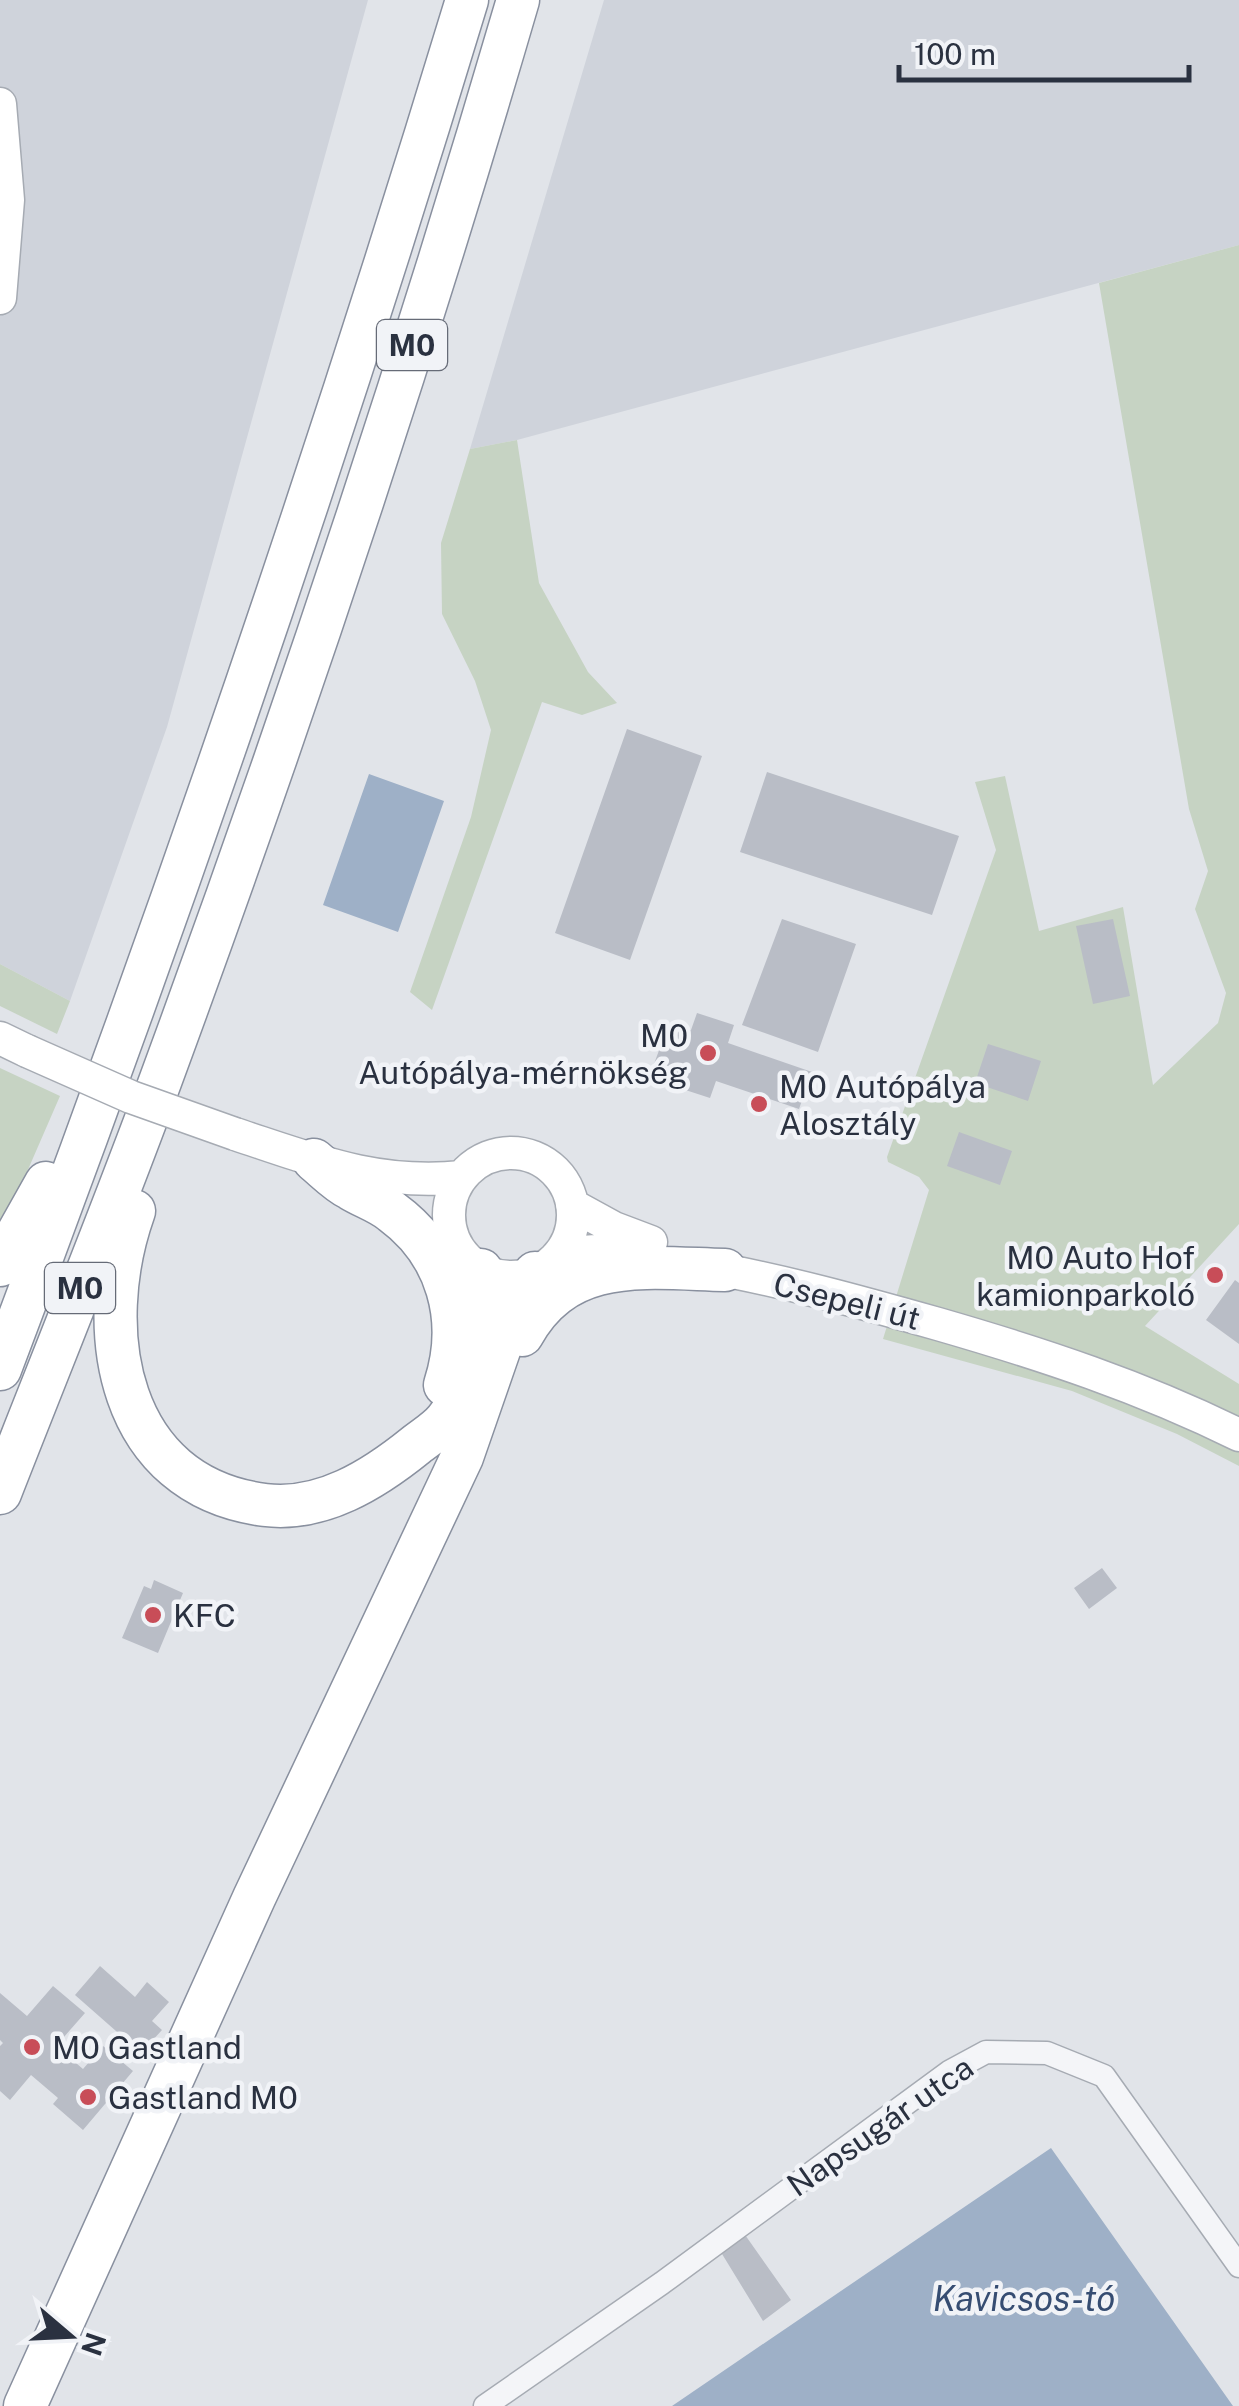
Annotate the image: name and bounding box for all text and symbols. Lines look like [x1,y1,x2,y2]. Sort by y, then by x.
scale bar [899,20,1189,82]
text: 100 m [914,36,996,72]
road number: M0 [377,320,447,370]
place label: M0 Autópálya-mérnökség [358,1017,688,1091]
marker: M0 Autópálya-mérnökség [697,1042,719,1064]
place label: M0 Autópálya Alosztály [779,1068,986,1142]
marker: M0 Autópálya Alosztály [748,1093,770,1115]
place label: M0 Auto Hof kamionparkoló [976,1239,1195,1313]
road number: M0 [45,1263,115,1313]
marker: M0 Auto Hof kamionparkoló [1204,1264,1226,1286]
street label: Csepeli út [770,1265,924,1337]
place label: KFC [173,1597,236,1634]
marker: KFC [142,1604,164,1626]
place label: M0 Gastland [52,2029,242,2066]
marker: M0 Gastland [21,2036,43,2058]
street label: Napsugár utca [780,2048,980,2204]
place label: Gastland M0 [108,2079,298,2116]
marker: Gastland M0 [77,2086,99,2108]
water label: Kavicsos-tó [933,2278,1115,2319]
north arrow [20,2286,120,2386]
text: N [75,2329,113,2360]

